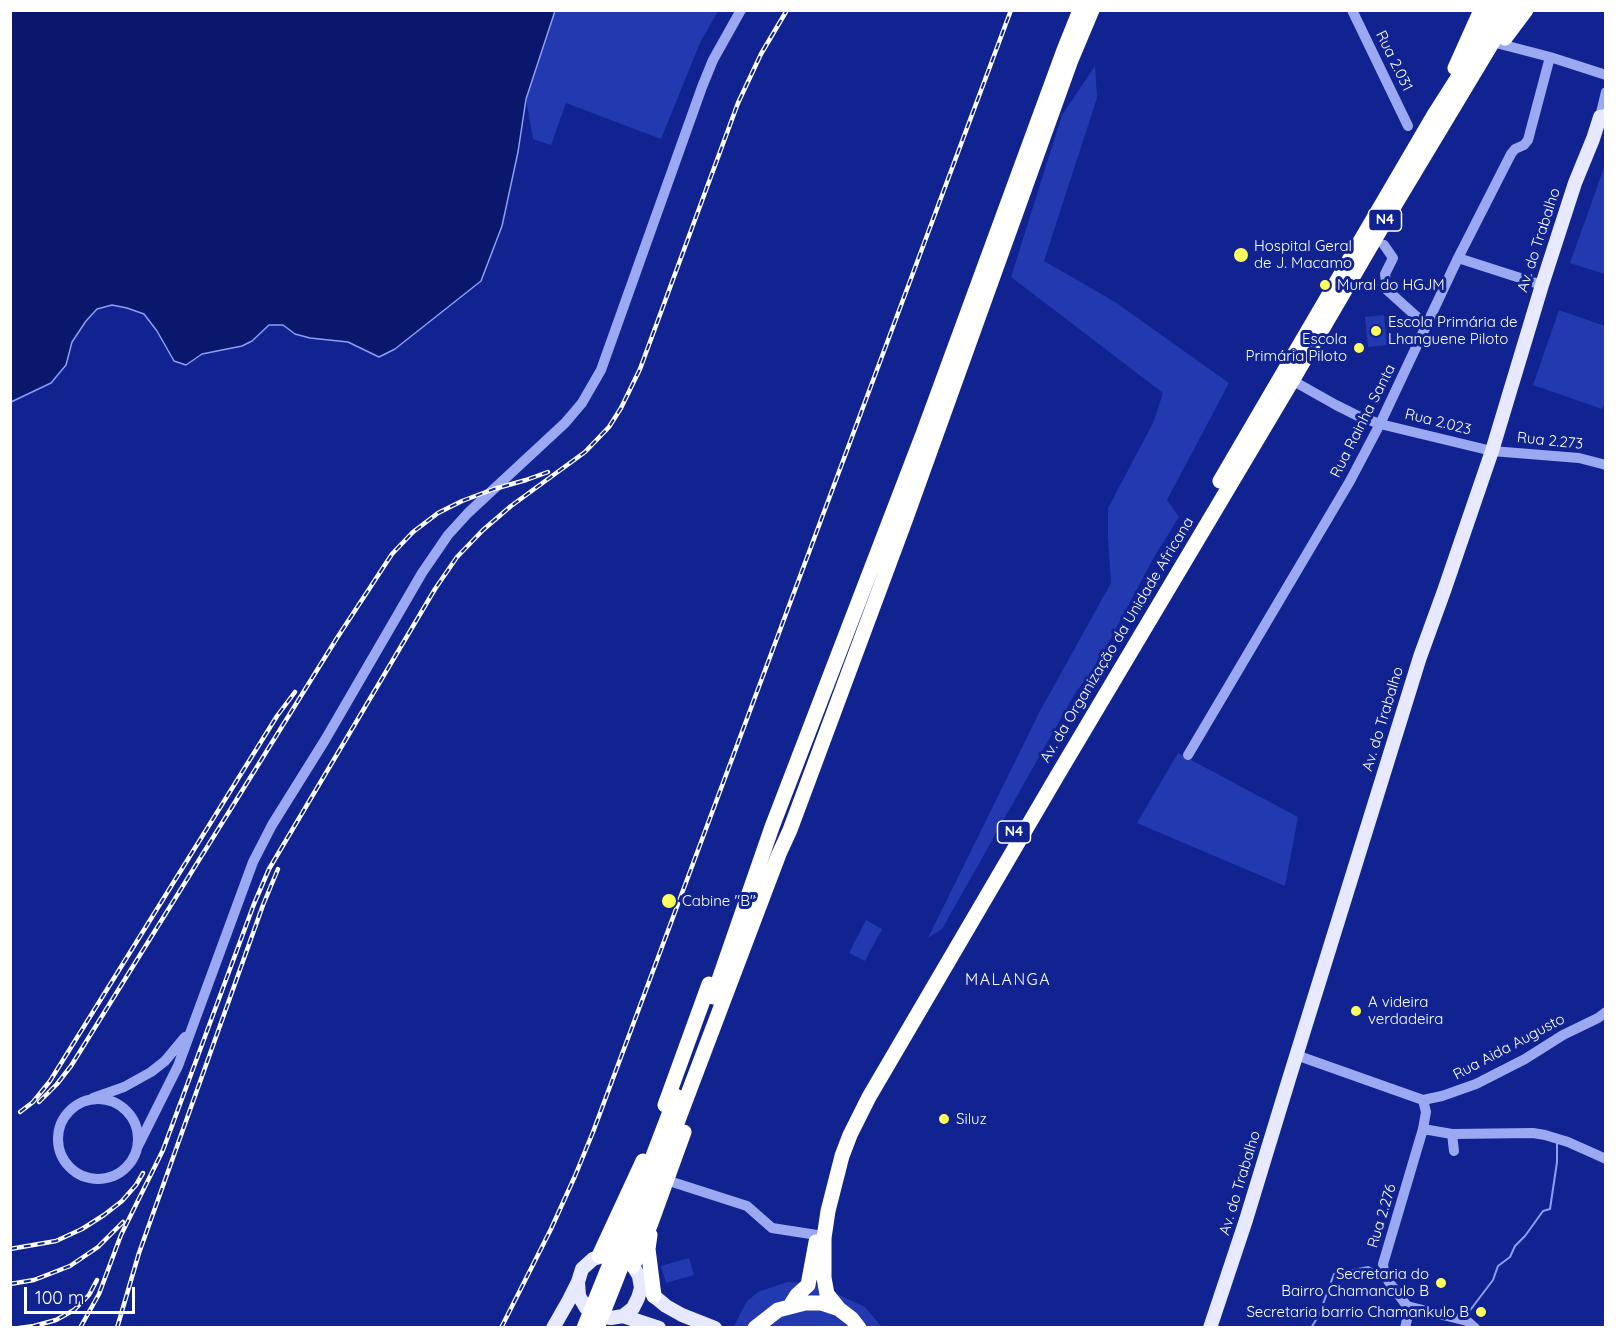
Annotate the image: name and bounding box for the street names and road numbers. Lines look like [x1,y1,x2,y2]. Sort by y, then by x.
street label: Rua 2.031 [1372,28,1416,94]
street label: Av. do Trabalho [1514,186,1564,294]
road number: N4 [1368,209,1402,231]
street label: Rua Rainha Santa [1327,361,1399,481]
street label: Rua 2.023 [1403,405,1473,439]
street label: Rua 2.273 [1516,429,1584,453]
street label: Av. da Organização da Unidade Africana [1036,514,1198,766]
street label: Av. do Trabalho [1359,665,1407,773]
road number: N4 [998,821,1030,843]
street label: Rua Aida Augusto [1450,1010,1568,1084]
street label: Av. do Trabalho [1216,1129,1264,1237]
street label: Rua 2.276 [1364,1182,1400,1250]

